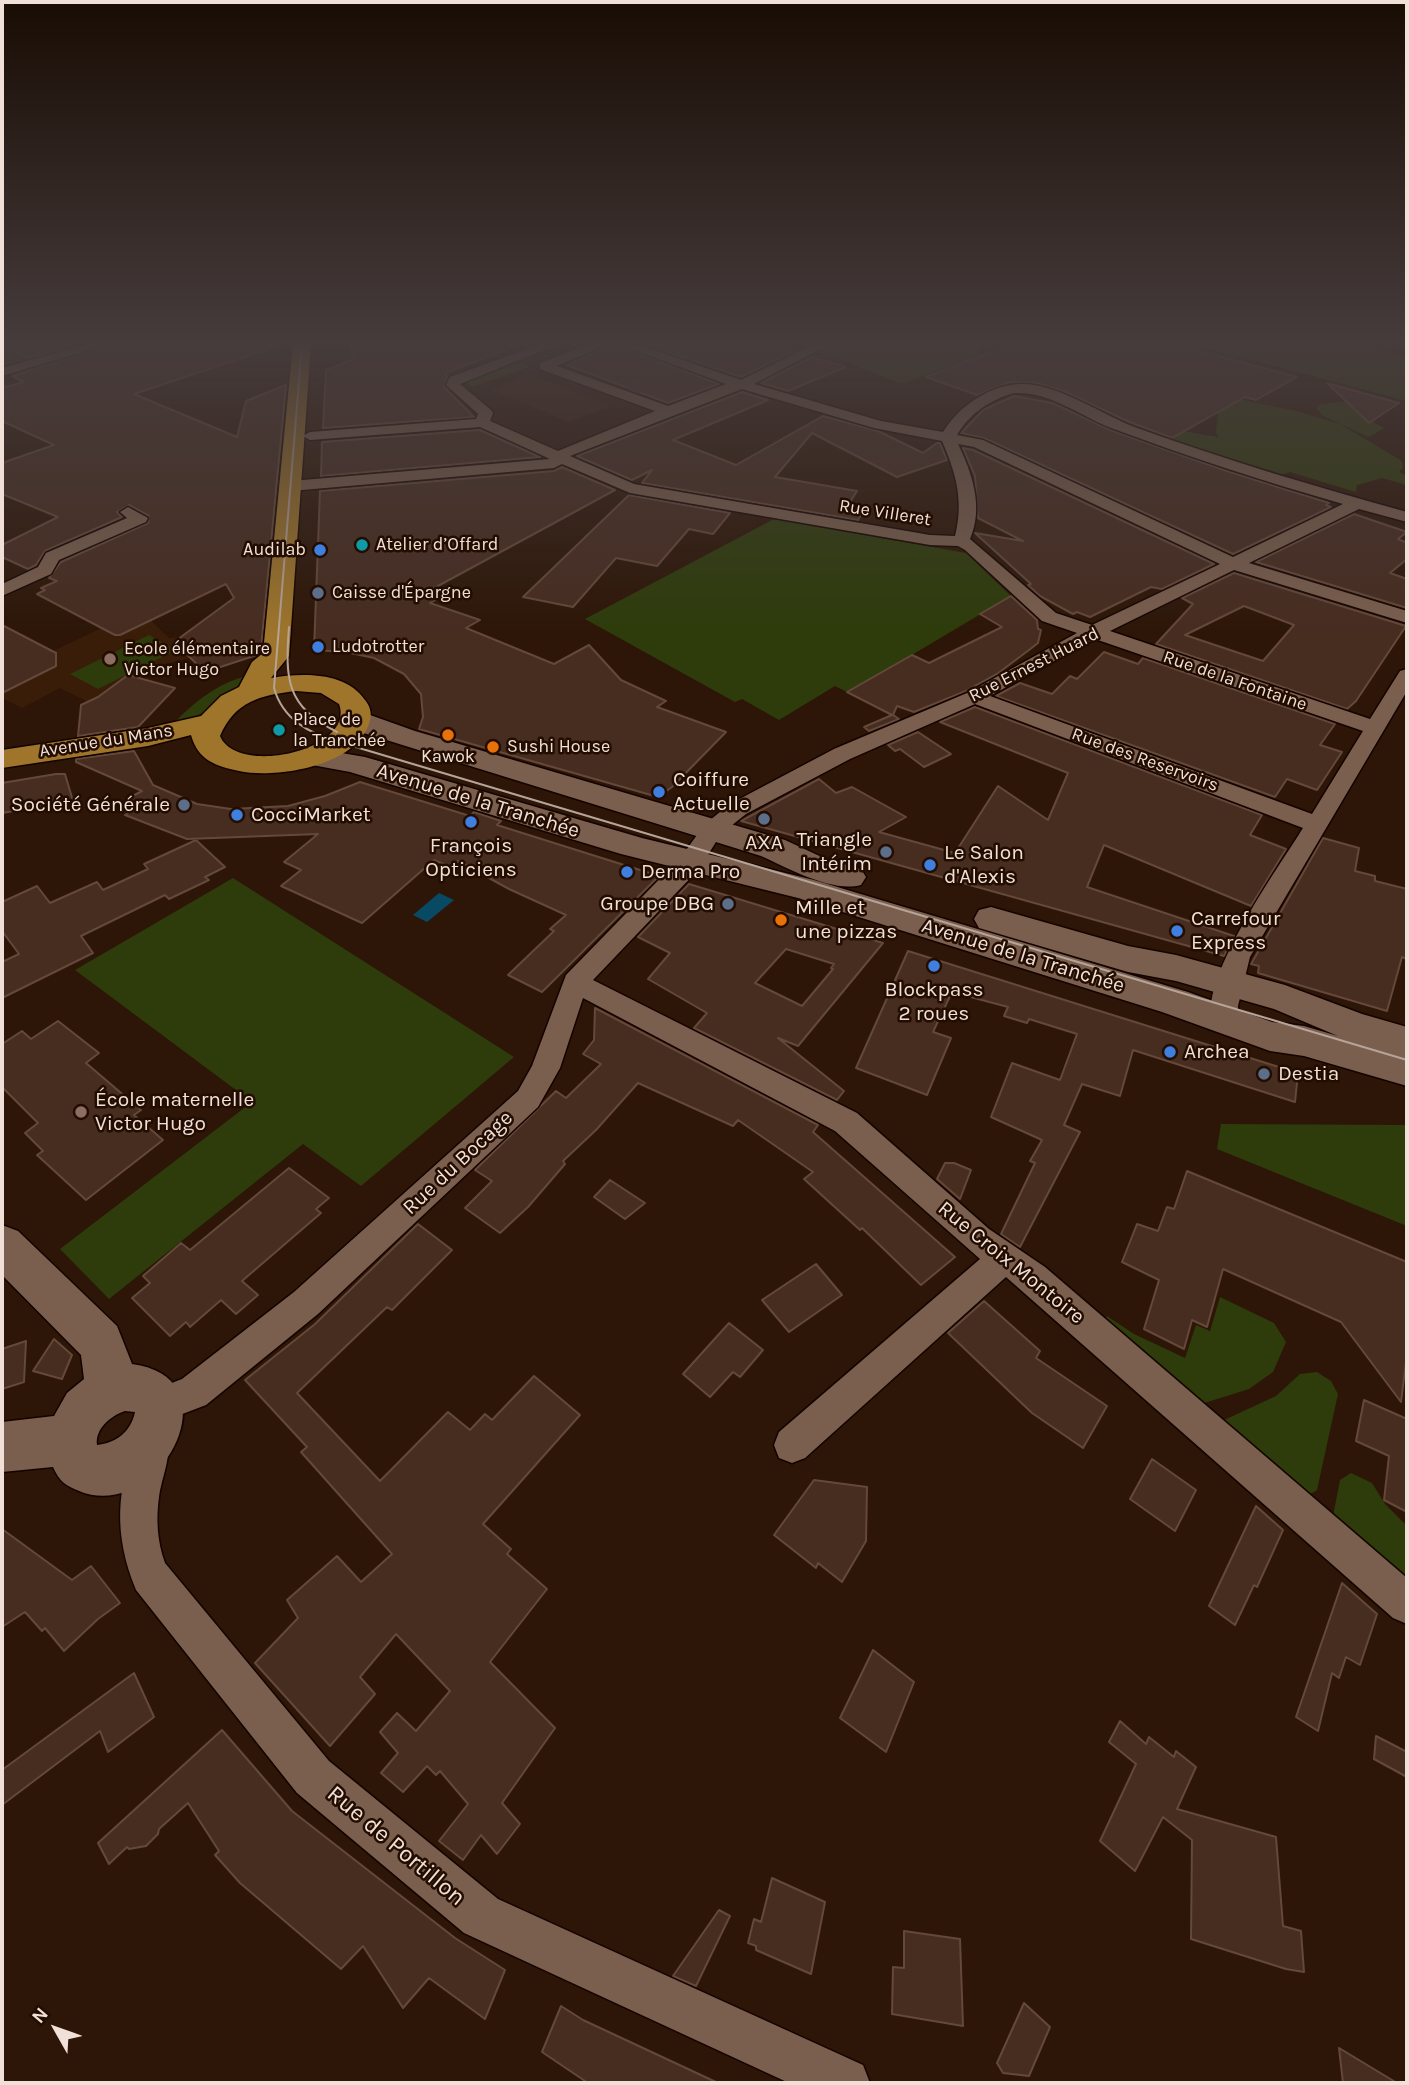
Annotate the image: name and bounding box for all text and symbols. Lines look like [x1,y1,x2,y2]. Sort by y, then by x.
street label: Rue Villeret [837,495,933,531]
place label: Atelier d’Offard [376,534,498,556]
marker: Atelier d’Offard [354,537,370,553]
place label: Audilab [243,539,306,561]
marker: Audilab [312,542,328,558]
place label: Caisse d'Épargne [332,582,471,604]
marker: Caisse d'Épargne [310,585,326,601]
street label: Rue Ernest Huard [966,623,1102,707]
place label: Ludotrotter [332,636,424,658]
place label: Ecole élémentaire Victor Hugo [124,638,270,680]
marker: Ludotrotter [310,639,326,655]
street label: Rue de la Fontaine [1160,646,1310,716]
marker: Ecole élémentaire Victor Hugo [102,651,118,667]
place label: Place de la Tranchée [293,709,386,752]
street label: Avenue du Mans [38,720,174,762]
marker: Place de la Tranchée [271,722,287,738]
street label: Rue des Reservoirs [1069,723,1221,797]
marker: Kawok [440,727,456,743]
place label: Sushi House [507,736,610,758]
marker: Sushi House [485,739,501,755]
place label: Kawok [421,746,475,768]
street label: Avenue de la Tranchée [374,758,582,844]
place label: Coiffure Actuelle [673,767,750,817]
marker: Coiffure Actuelle [651,784,667,800]
place label: Société Générale [11,792,170,818]
marker: Société Générale [176,797,192,813]
place label: CocciMarket [251,802,371,828]
marker: CocciMarket [229,807,245,823]
marker: AXA [756,811,772,827]
marker: François Opticiens [463,814,479,830]
place label: Triangle Intérim [796,827,872,877]
place label: AXA [745,830,783,856]
place label: François Opticiens [425,833,517,883]
place label: Le Salon d'Alexis [944,840,1024,890]
marker: Triangle Intérim [878,844,894,860]
marker: Le Salon d'Alexis [922,857,938,873]
place label: Derma Pro [641,859,740,885]
marker: Derma Pro [619,864,635,880]
place label: Groupe DBG [600,891,714,917]
place label: Mille et une pizzas [795,895,897,945]
marker: Groupe DBG [720,896,736,912]
place label: Carrefour Express [1191,906,1280,956]
marker: Mille et une pizzas [773,912,789,928]
street label: Avenue de la Tranchée [919,913,1127,999]
marker: Carrefour Express [1169,923,1185,939]
marker: Blockpass 2 roues [926,958,942,974]
place label: Blockpass 2 roues [885,977,983,1027]
place label: Archea [1184,1039,1250,1065]
marker: Archea [1162,1044,1178,1060]
place label: Destia [1278,1061,1339,1087]
marker: Destia [1256,1066,1272,1082]
place label: École maternelle Victor Hugo [95,1087,254,1137]
marker: École maternelle Victor Hugo [73,1104,89,1120]
street label: Rue du Bocage [398,1106,518,1220]
street label: Rue Croix Montoire [933,1196,1089,1330]
street label: Rue de Portillon [321,1780,471,1912]
north arrow [21,1994,91,2064]
text: N [27,2003,53,2028]

